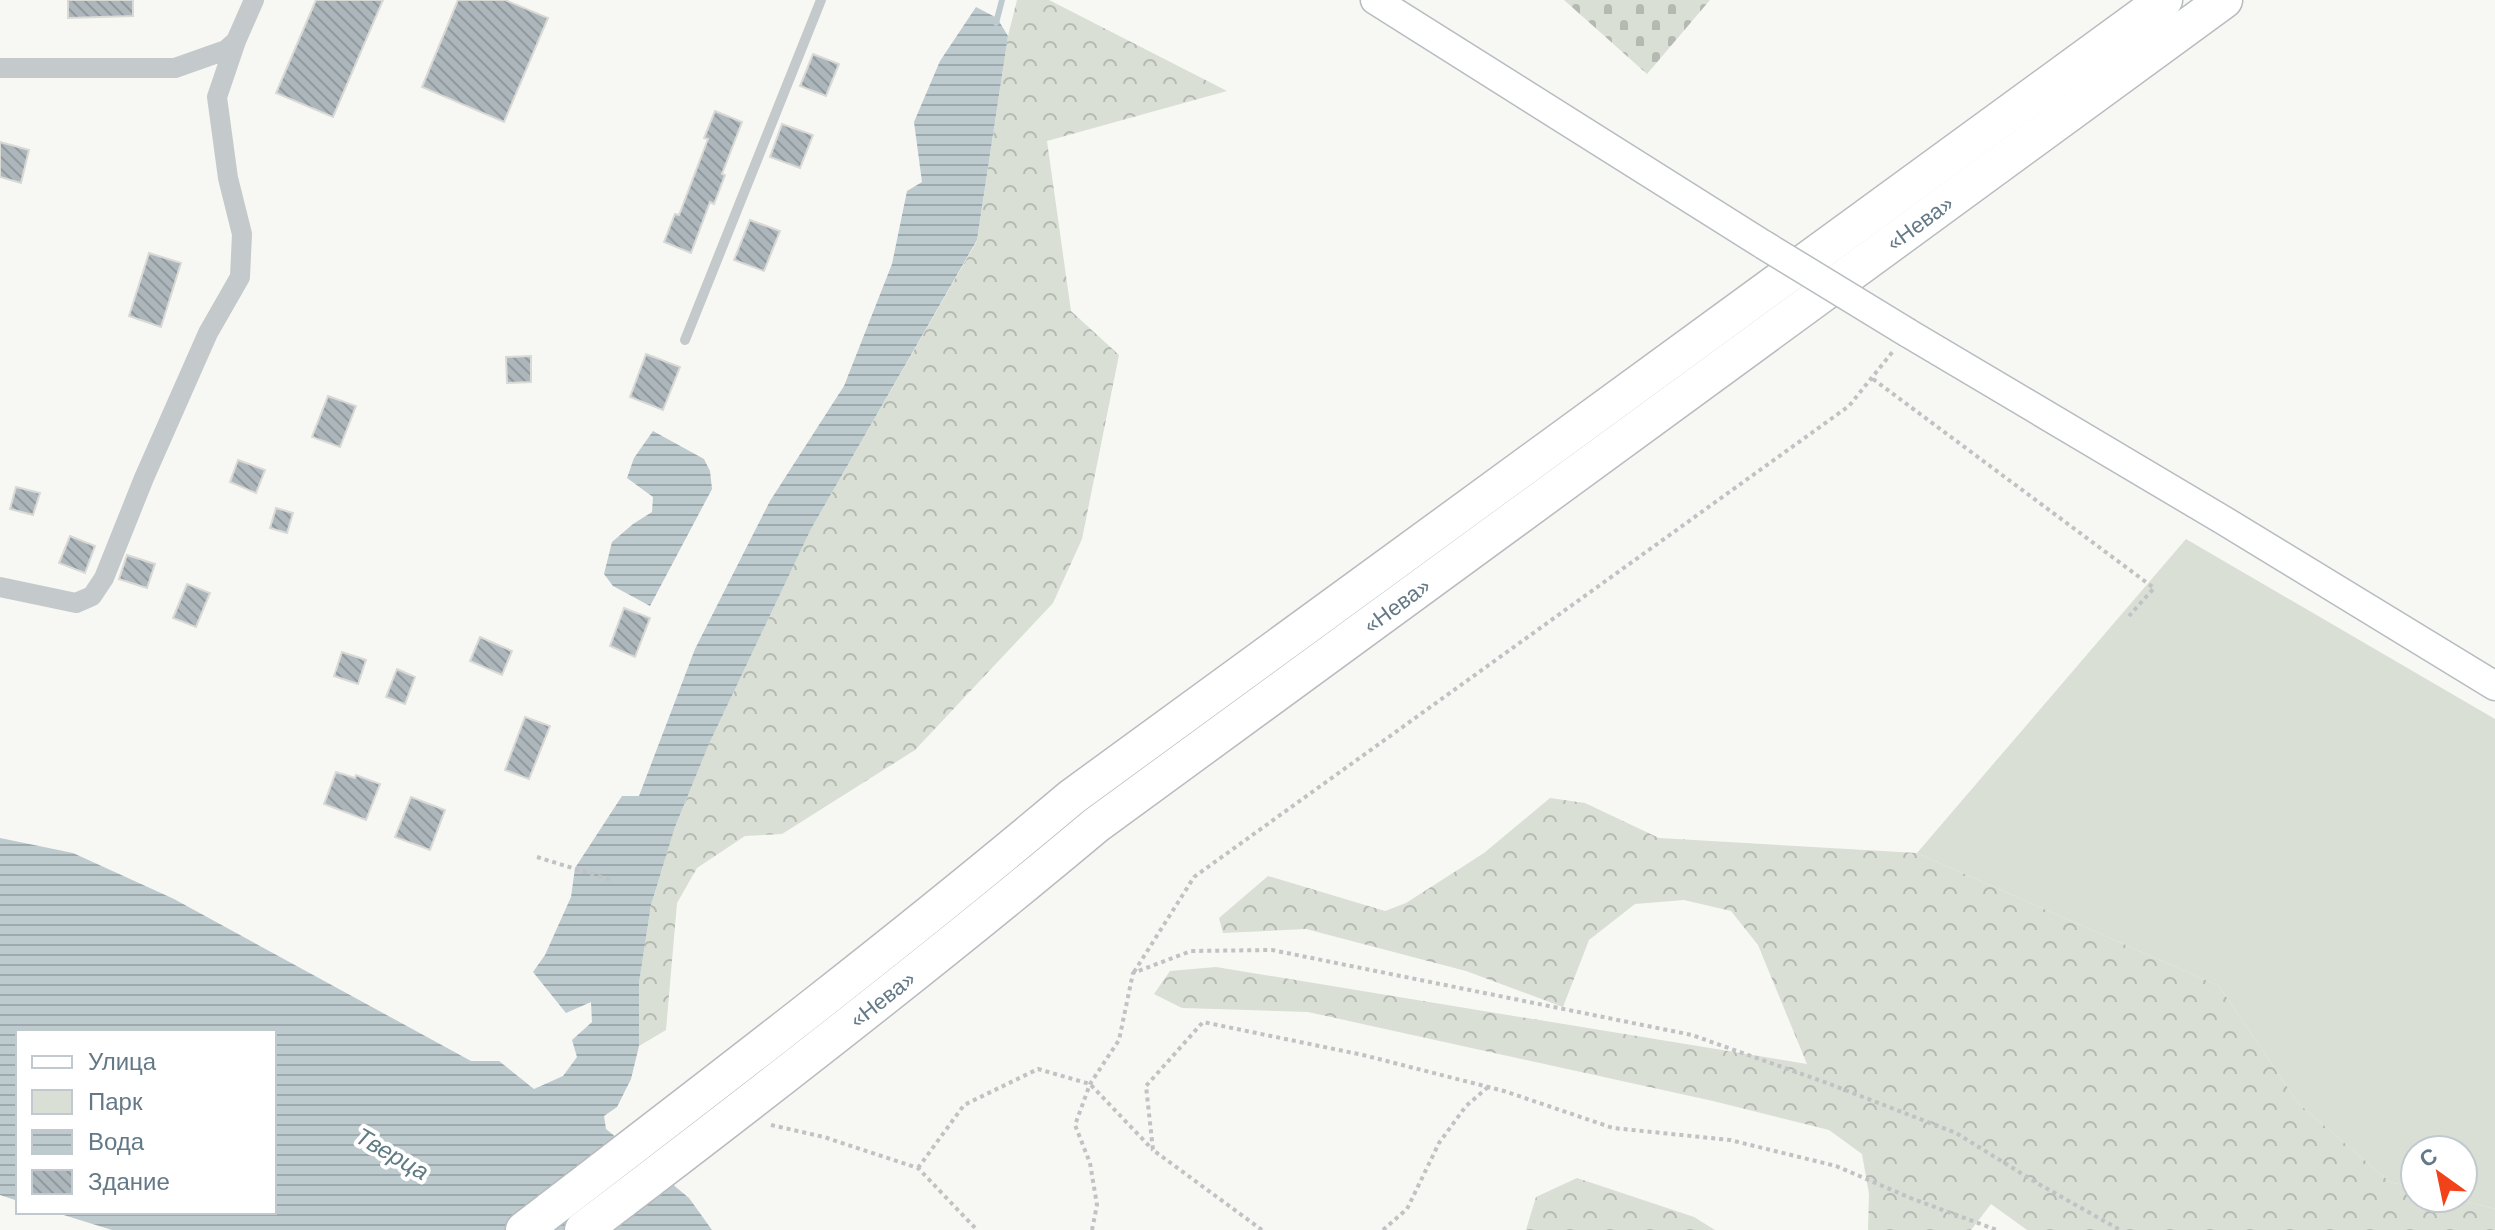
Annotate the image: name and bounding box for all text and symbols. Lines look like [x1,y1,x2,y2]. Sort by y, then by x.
street label: «Нева» [1882,190,1958,256]
street label: «Нева» [1359,573,1435,638]
street label: «Нева» [845,966,920,1033]
legend [16,1030,276,1214]
text: Улица [88,1048,157,1075]
text: Парк [88,1088,143,1115]
water label: Тверца [351,1122,434,1185]
text: Вода [88,1128,145,1155]
north arrow [2399,1134,2479,1214]
text: С [2415,1143,2442,1172]
text: Здание [88,1168,170,1195]

